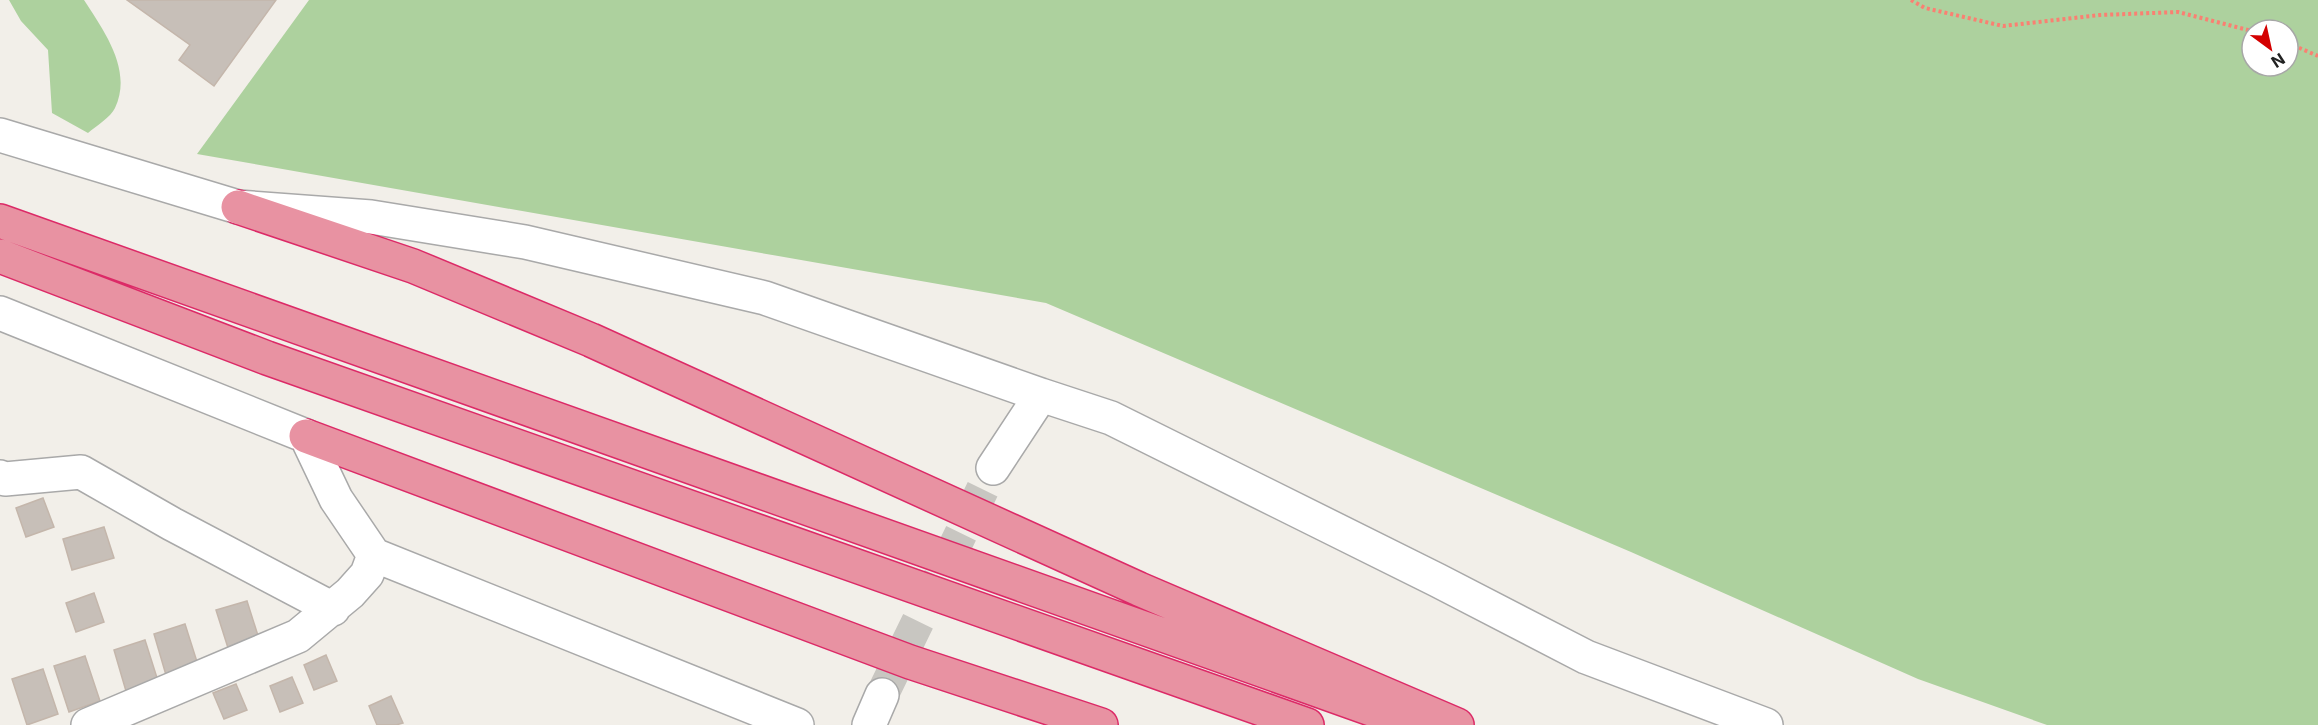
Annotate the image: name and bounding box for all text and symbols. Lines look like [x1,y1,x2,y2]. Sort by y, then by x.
north arrow [2240,18,2300,78]
text: N [2268,49,2289,72]

